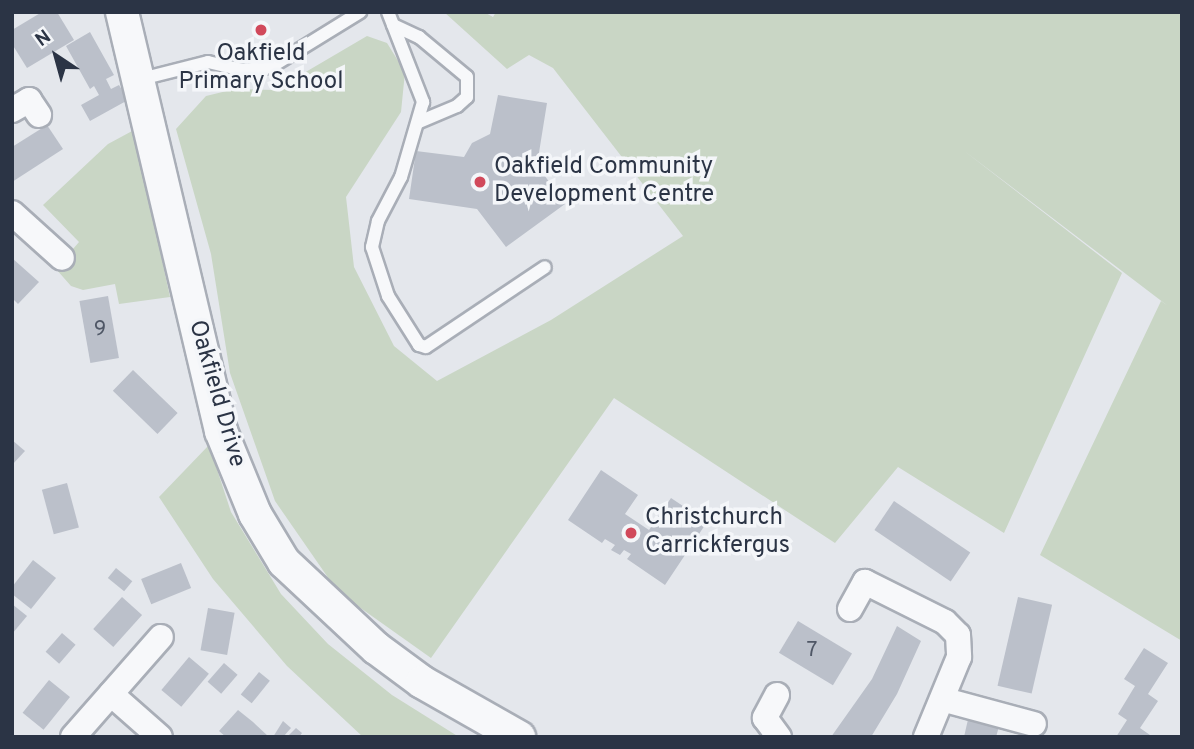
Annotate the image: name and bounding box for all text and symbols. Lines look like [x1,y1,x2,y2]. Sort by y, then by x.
north arrow [21,21,91,91]
marker: Oakfield Primary School [253,22,269,38]
text: N [31,25,56,53]
place label: Oakfield Primary School [179,41,343,97]
place label: Oakfield Community Development Centre [494,154,714,210]
marker: Oakfield Community Development Centre [472,174,488,190]
house number: 9 [94,317,106,343]
street label: Oakfield Drive [181,317,251,471]
place label: Christchurch Carrickfergus [645,505,790,561]
marker: Christchurch Carrickfergus [623,525,639,541]
house number: 7 [807,638,817,664]

